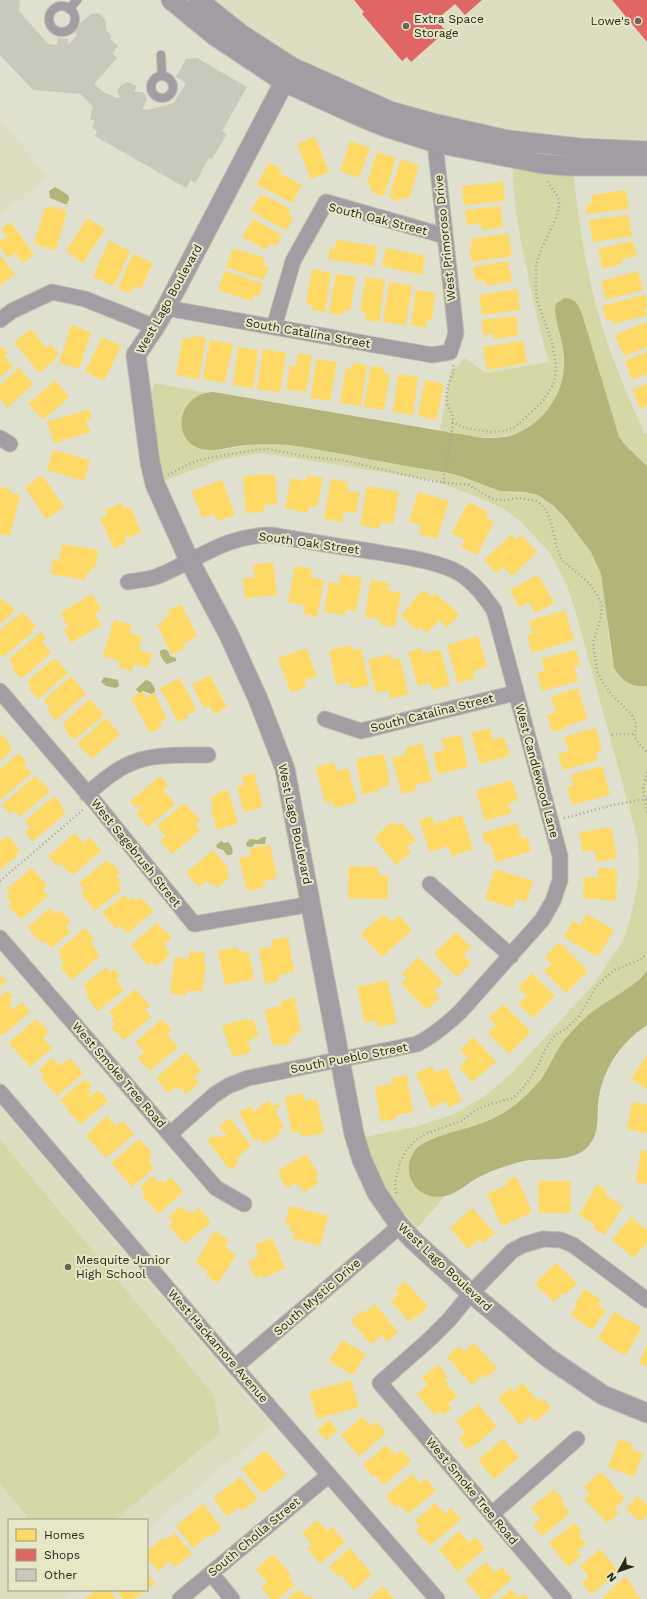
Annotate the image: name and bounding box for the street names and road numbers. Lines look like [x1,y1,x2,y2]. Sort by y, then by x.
street label: West Primoroso Drive [431,174,459,302]
street label: South Oak Street [327,200,429,238]
street label: West Lago Boulevard [133,242,205,356]
street label: South Catalina Street [245,315,371,351]
street label: South Oak Street [258,529,360,557]
street label: South Catalina Street [369,691,495,735]
street label: West Candlewood Lane [512,702,562,840]
street label: West Lago Boulevard [275,762,315,886]
street label: West Sagebrush Street [88,796,184,910]
street label: West Smoke Tree Road [69,1019,169,1131]
street label: South Pueblo Street [289,1040,409,1076]
street label: West Lago Boulevard [395,1220,495,1314]
street label: South Mystic Drive [271,1255,363,1338]
street label: West Hackamore Avenue [165,1286,271,1406]
street label: West Smoke Tree Road [423,1435,521,1547]
street label: South Cholla Street [205,1494,303,1580]

